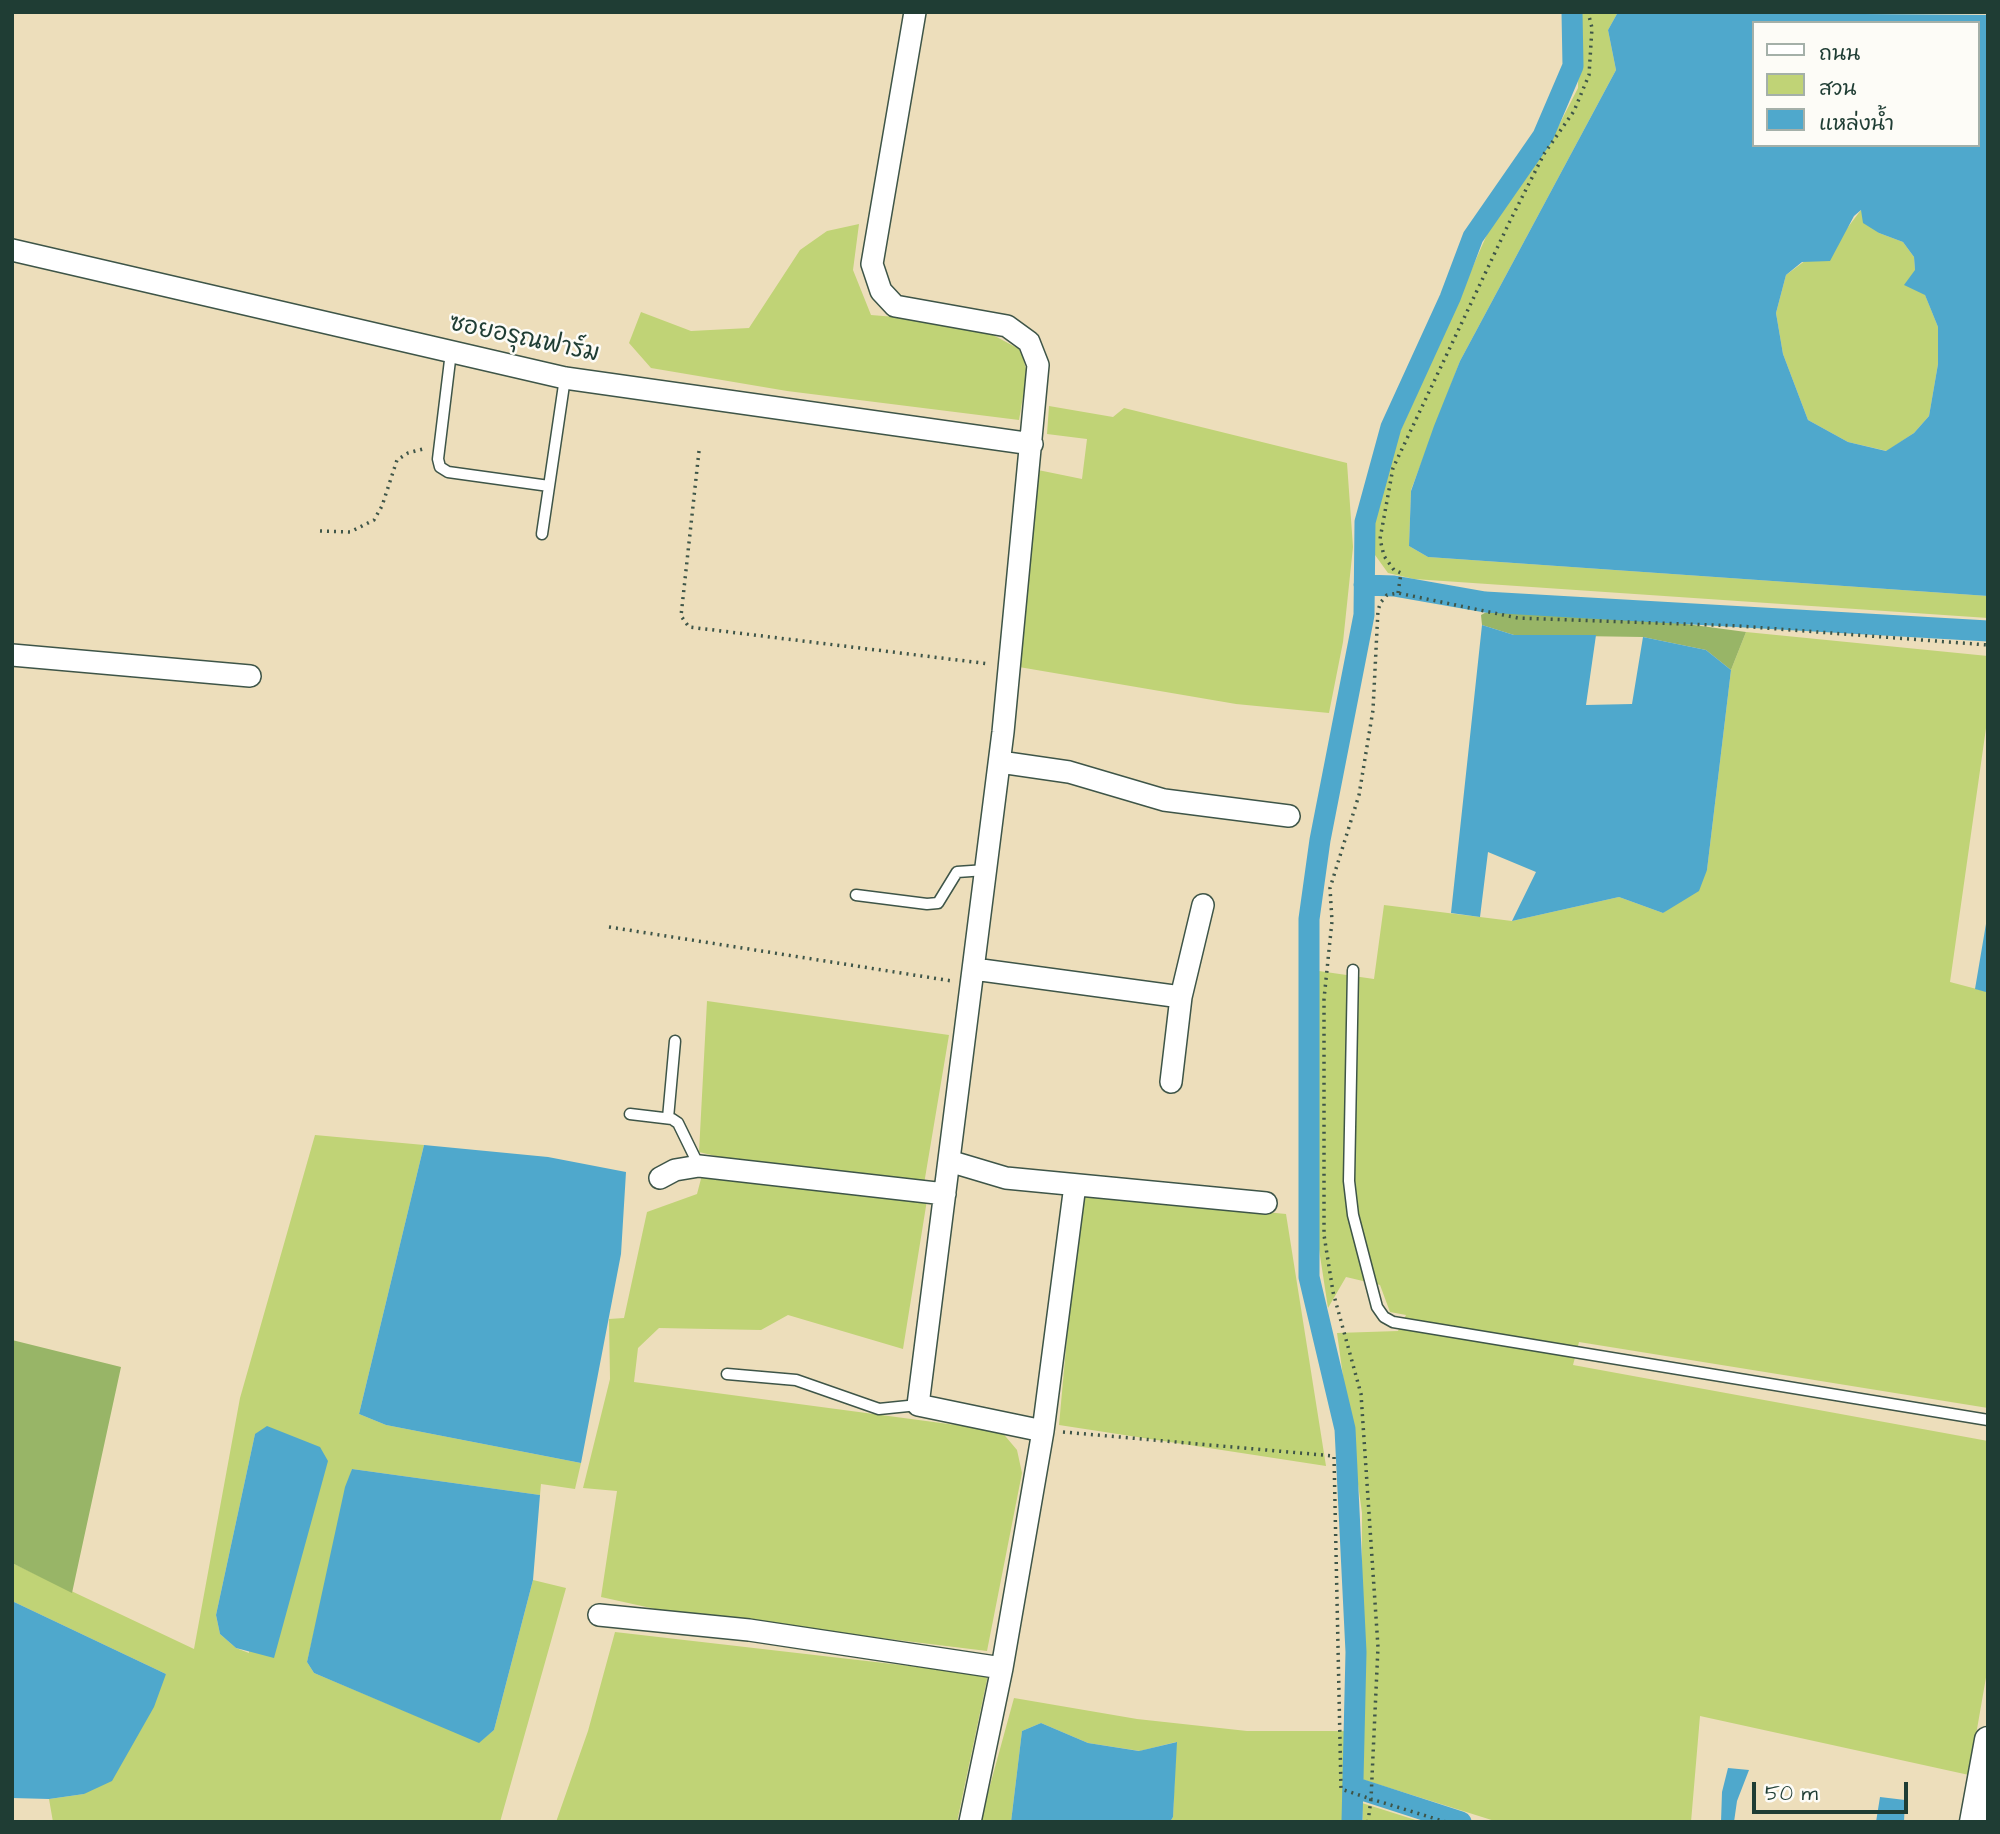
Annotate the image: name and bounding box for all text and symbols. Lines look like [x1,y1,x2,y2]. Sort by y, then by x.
legend [1752,21,1979,147]
text: ถนน [1819,39,1860,68]
text: สวน [1819,74,1856,103]
text: แหล่งน้ำ [1819,109,1894,138]
street label: ซอยอรุณฟาร์ม [446,310,602,370]
scale bar [1755,1768,1911,1812]
text: 50 m [1765,1779,1818,1808]

